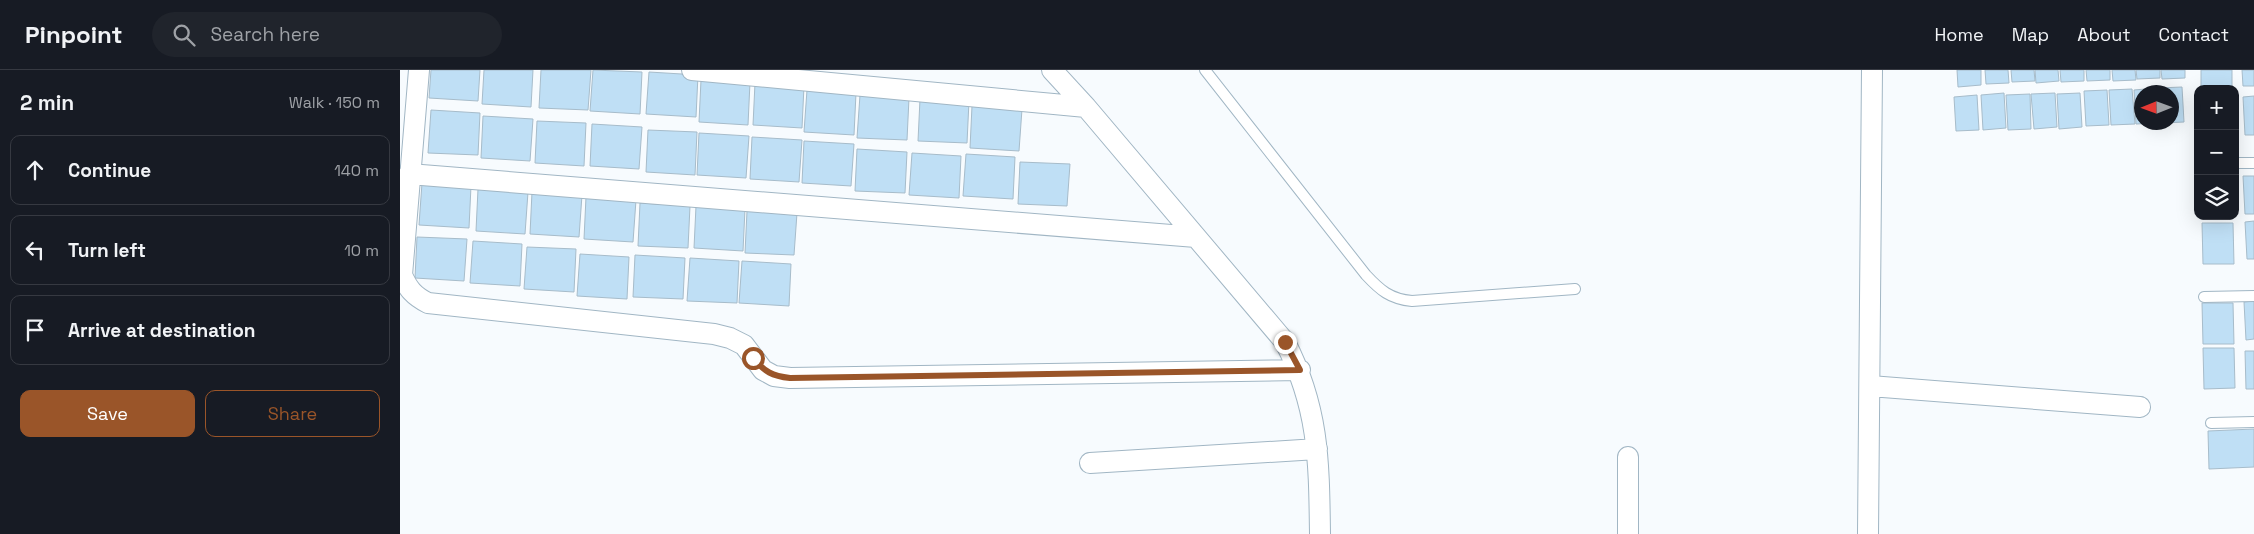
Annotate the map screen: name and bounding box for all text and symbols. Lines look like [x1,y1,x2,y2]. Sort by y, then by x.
search box [152,12,502,57]
text: Pinpoint [25,19,122,50]
icon: search [170,21,198,49]
text: Search here [210,22,320,47]
text: Home [1935,23,1984,46]
text: Map [2012,23,2049,46]
text: About [2077,23,2131,46]
text: Contact [2159,23,2229,46]
north arrow [2134,85,2179,130]
map controls [2194,85,2239,220]
button: + [2194,85,2239,130]
text: 2 min [20,89,74,116]
text: Walk · 150 m [289,92,380,113]
button: − [2194,130,2239,175]
icon: ahead [21,156,49,184]
text: Continue [68,158,151,183]
text: 140 m [334,160,379,181]
button: layers [2194,175,2239,220]
icon: left [21,236,49,264]
text: Turn left [68,238,146,263]
text: 10 m [344,240,379,261]
icon: arrive [21,316,49,344]
text: Arrive at destination [68,318,256,343]
route end [1274,331,1297,354]
route start [742,347,765,370]
button: Save [20,390,195,437]
button: Share [205,390,380,437]

